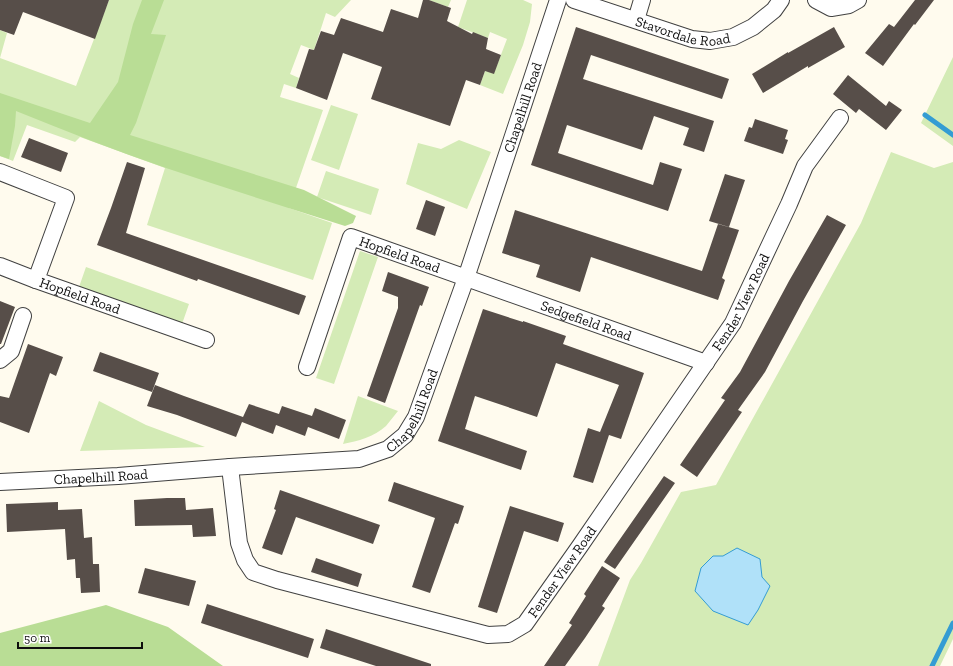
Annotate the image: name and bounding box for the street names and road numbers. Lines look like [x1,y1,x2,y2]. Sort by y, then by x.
street label: Stavordale Road [633,12,732,50]
street label: Chapelhill Road [500,60,545,155]
street label: Hopfield Road [357,232,443,277]
street label: Fender View Road [708,250,773,354]
street label: Hopfield Road [37,273,123,318]
street label: Sedgefield Road [539,297,634,345]
street label: Chapelhill Road [382,366,441,456]
street label: Chapelhill Road [53,465,149,488]
street label: Fender View Road [524,523,600,621]

